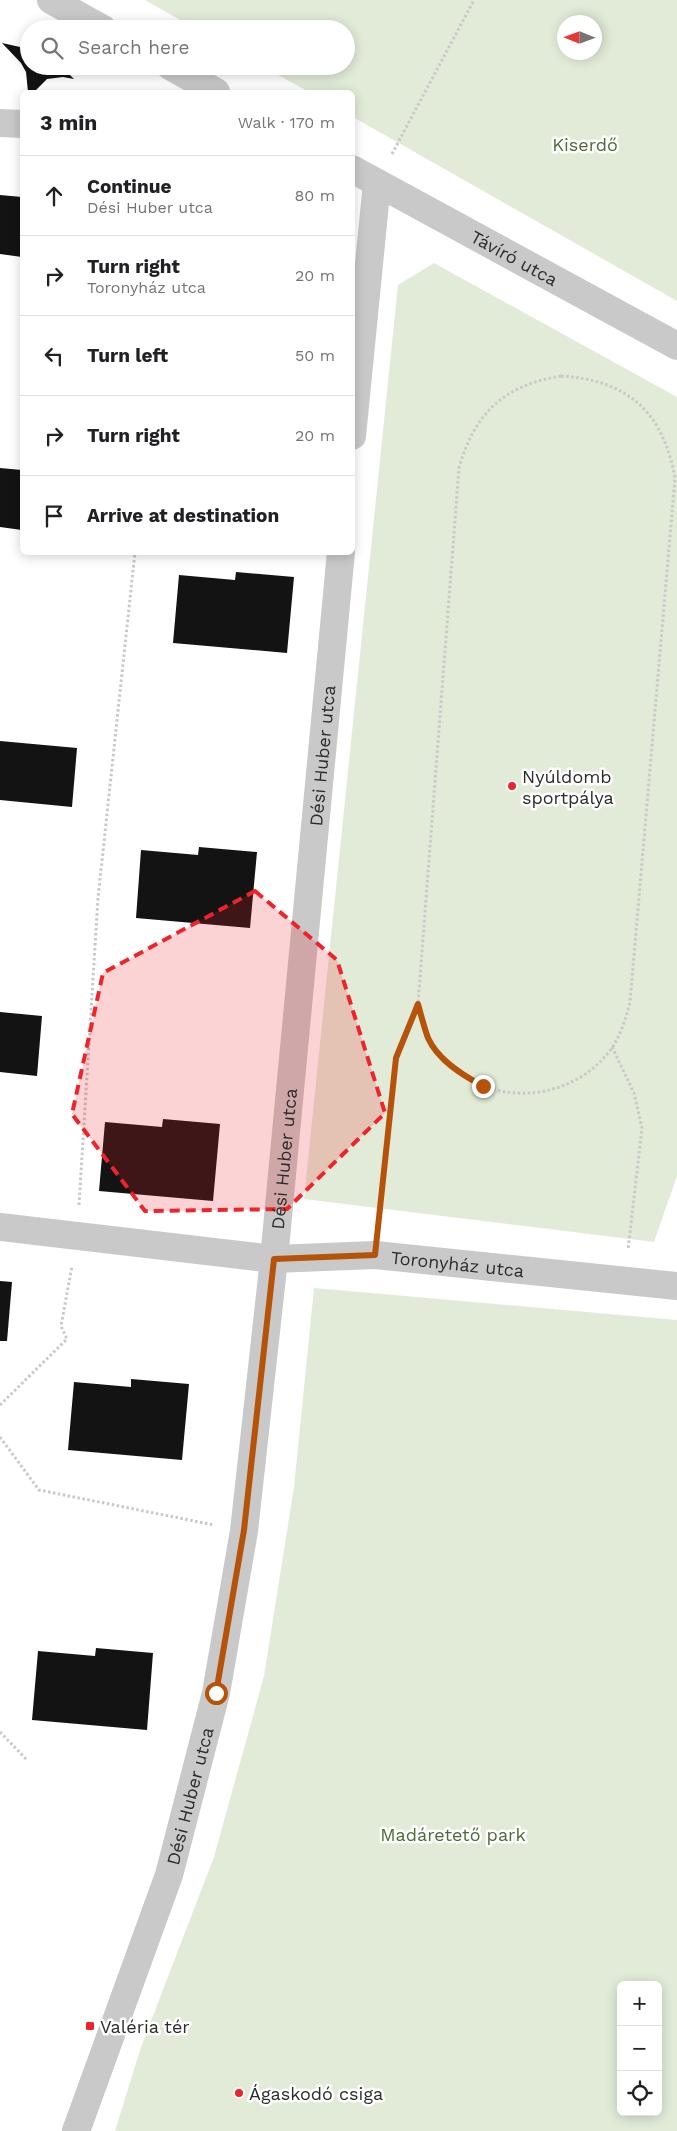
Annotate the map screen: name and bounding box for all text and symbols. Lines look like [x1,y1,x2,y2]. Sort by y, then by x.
north arrow [557,15,602,60]
search box [20,20,355,75]
icon: search [38,34,66,62]
text: Search here [78,36,189,59]
text: 3 min [40,110,97,135]
text: Walk · 170 m [238,113,335,132]
park label: Kiserdő [552,134,618,155]
text: Continue [87,175,171,198]
icon: ahead [40,182,68,210]
text: 80 m [294,186,335,205]
text: Dési Huber utca [87,198,213,217]
street label: Távíró utca [467,225,562,290]
text: Turn right [87,255,180,278]
icon: right [40,262,68,290]
text: 20 m [295,266,335,285]
text: Toronyház utca [87,278,206,297]
icon: left [40,342,68,370]
text: Turn left [87,344,168,367]
text: 50 m [295,346,335,365]
icon: right [40,422,68,450]
text: Turn right [87,424,180,447]
text: 20 m [295,426,335,445]
icon: arrive [40,502,68,530]
text: Arrive at destination [87,504,279,527]
street label: Dési Huber utca [305,684,339,827]
place label: Nyúldomb sportpálya [522,766,614,808]
marker: Nyúldomb sportpálya [506,780,518,792]
route end [472,1075,495,1098]
street label: Dési Huber utca [266,1087,301,1230]
street label: Toronyház utca [390,1246,525,1281]
route start [205,1682,228,1705]
street label: Dési Huber utca [162,1725,217,1867]
park label: Madáretető park [380,1824,526,1845]
map controls [617,1981,662,2116]
button: + [617,1981,662,2026]
place label: Valéria tér [100,2016,190,2037]
marker: Valéria tér [84,2020,96,2032]
button: − [617,2026,662,2071]
button: locate [617,2071,662,2116]
place label: Ágaskodó csiga [249,2083,383,2104]
marker: Ágaskodó csiga [233,2087,245,2099]

